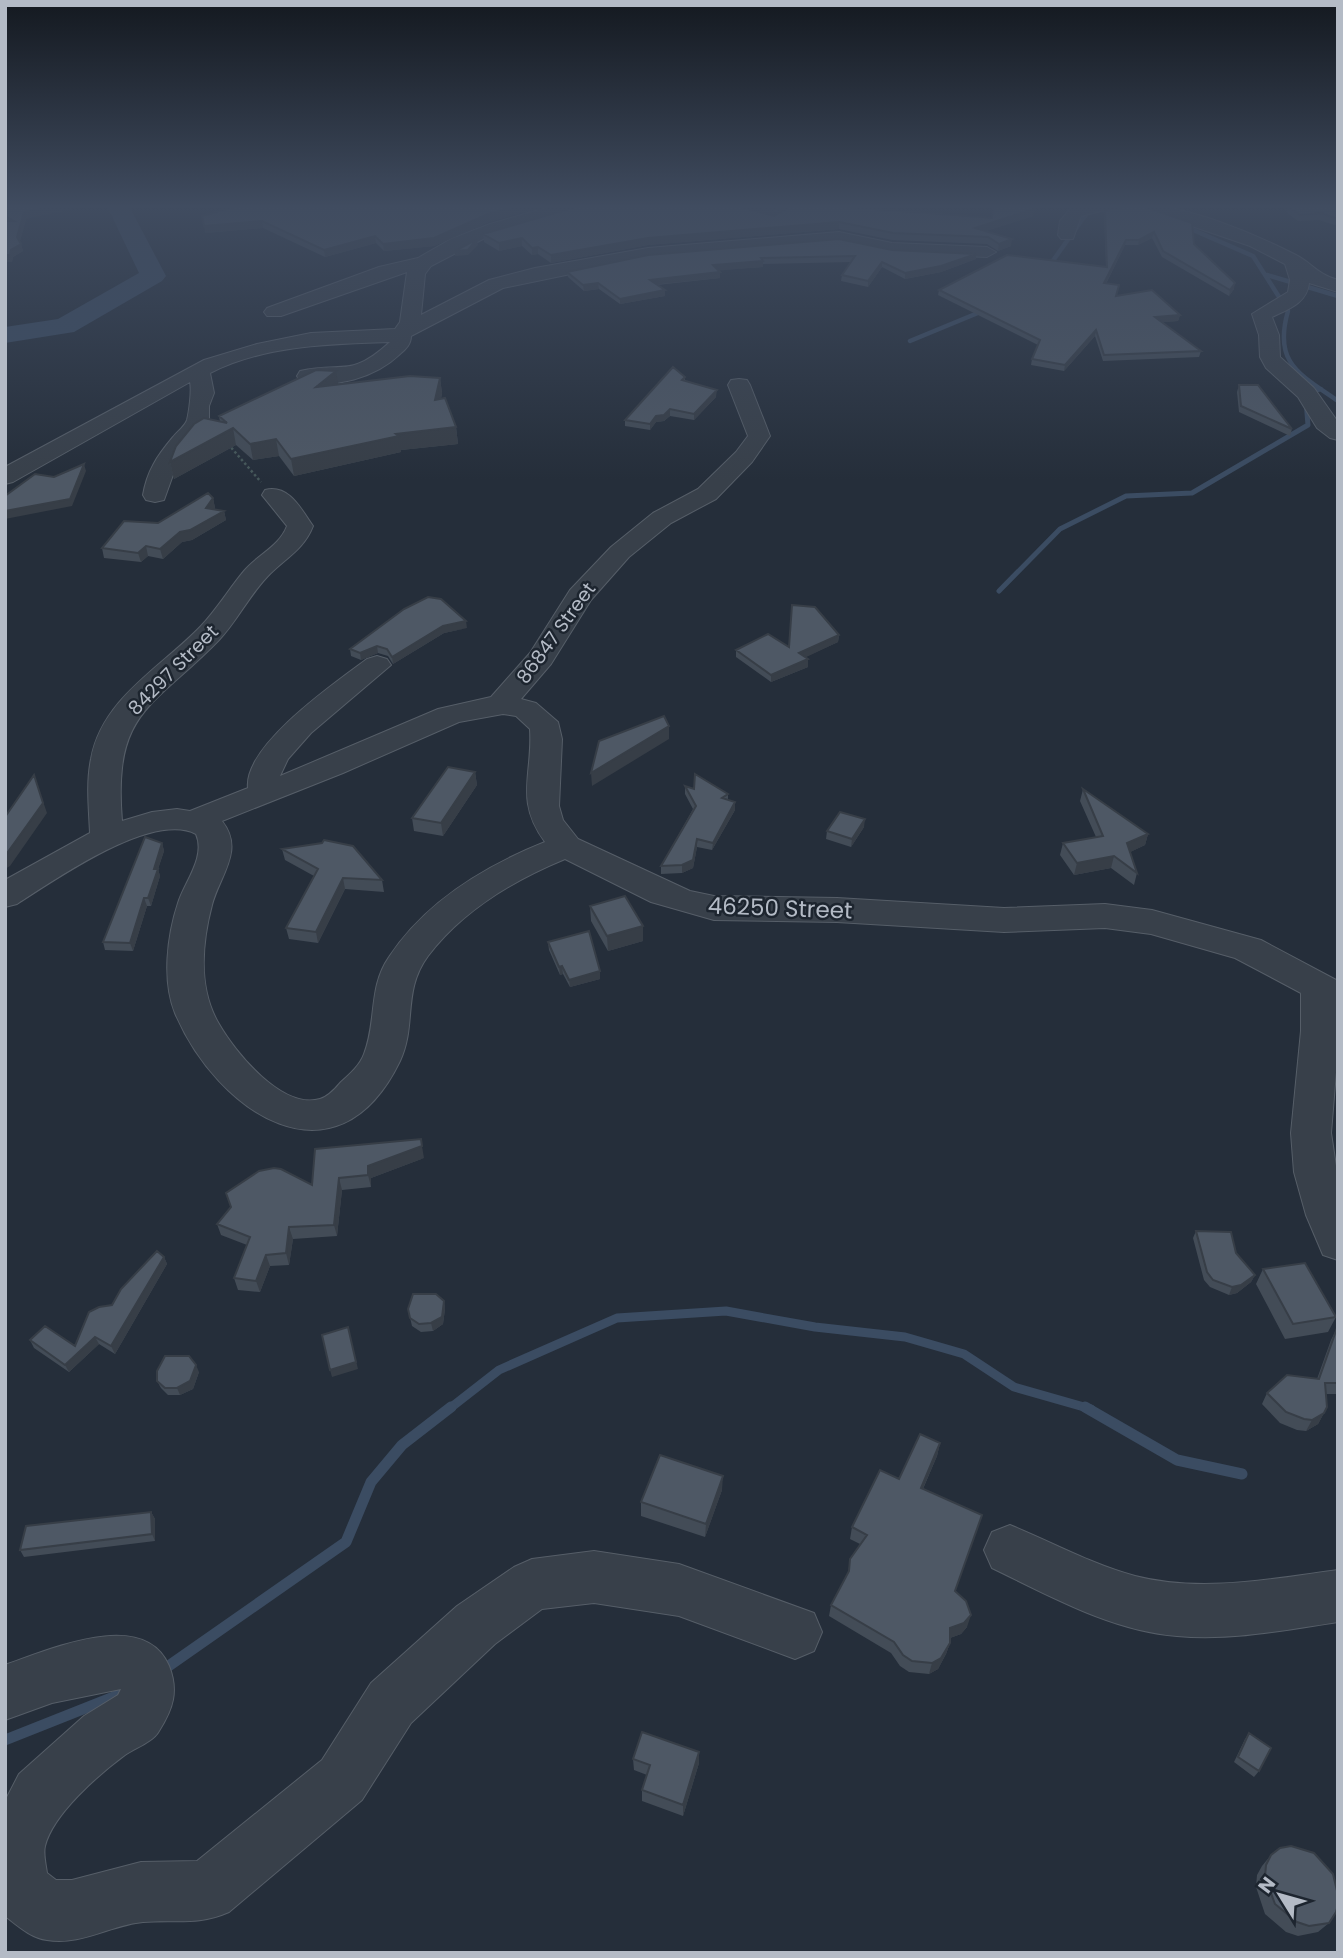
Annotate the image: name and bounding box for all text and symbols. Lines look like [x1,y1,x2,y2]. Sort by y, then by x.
street label: 86847 Street [510,577,602,689]
street label: 84297 Street [122,619,224,721]
street label: 46250 Street [707,889,853,927]
north arrow [1245,1860,1315,1930]
text: N [1252,1871,1282,1899]

